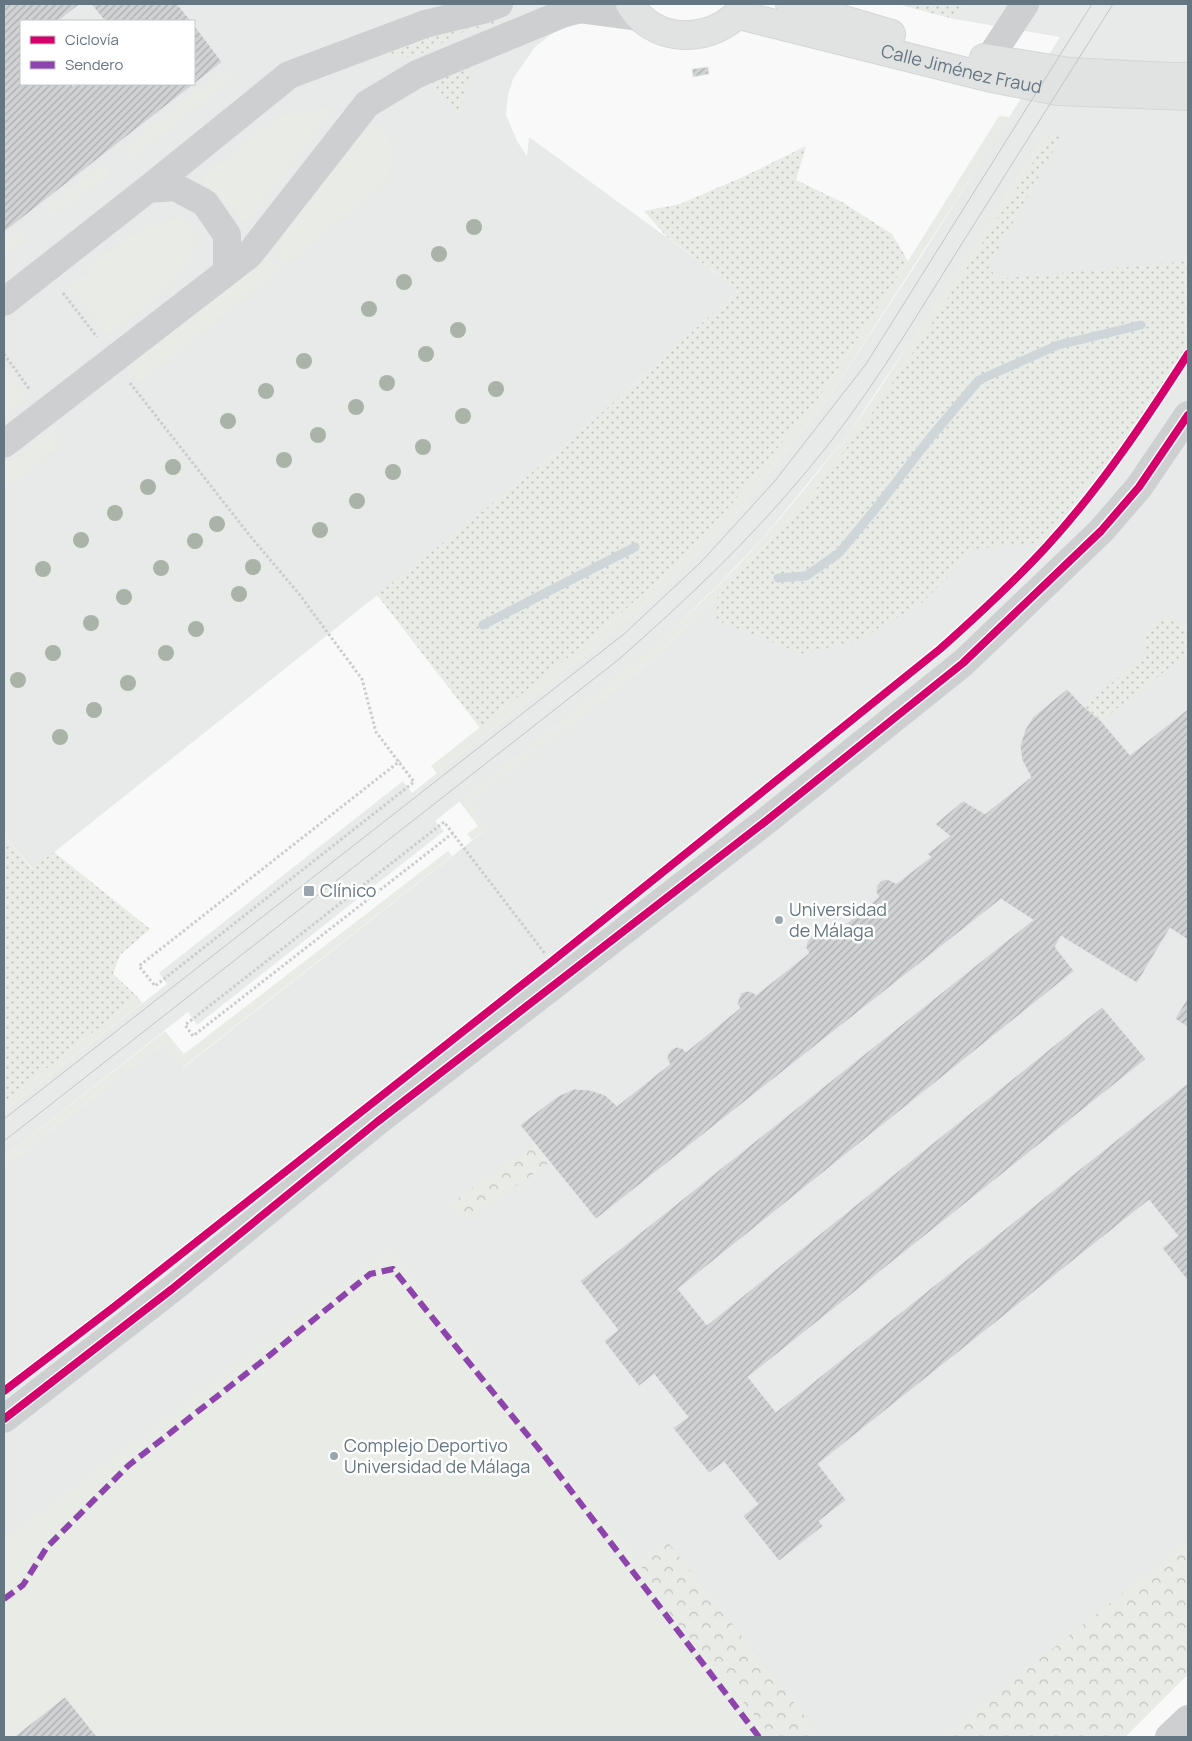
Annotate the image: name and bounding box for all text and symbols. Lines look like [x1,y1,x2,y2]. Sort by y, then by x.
legend [20,20,195,85]
text: Ciclovía [65,29,119,50]
street label: Calle Jiménez Fraud [879,38,1044,99]
text: Sendero [65,54,124,75]
place label: Clínico [320,878,377,902]
marker: Clínico [302,884,316,898]
place label: Universidad de Málaga [789,897,887,942]
marker: Universidad de Málaga [773,914,785,926]
place label: Complejo Deportivo Universidad de Málaga [344,1433,530,1478]
marker: Complejo Deportivo Universidad de Málaga [328,1450,340,1462]

